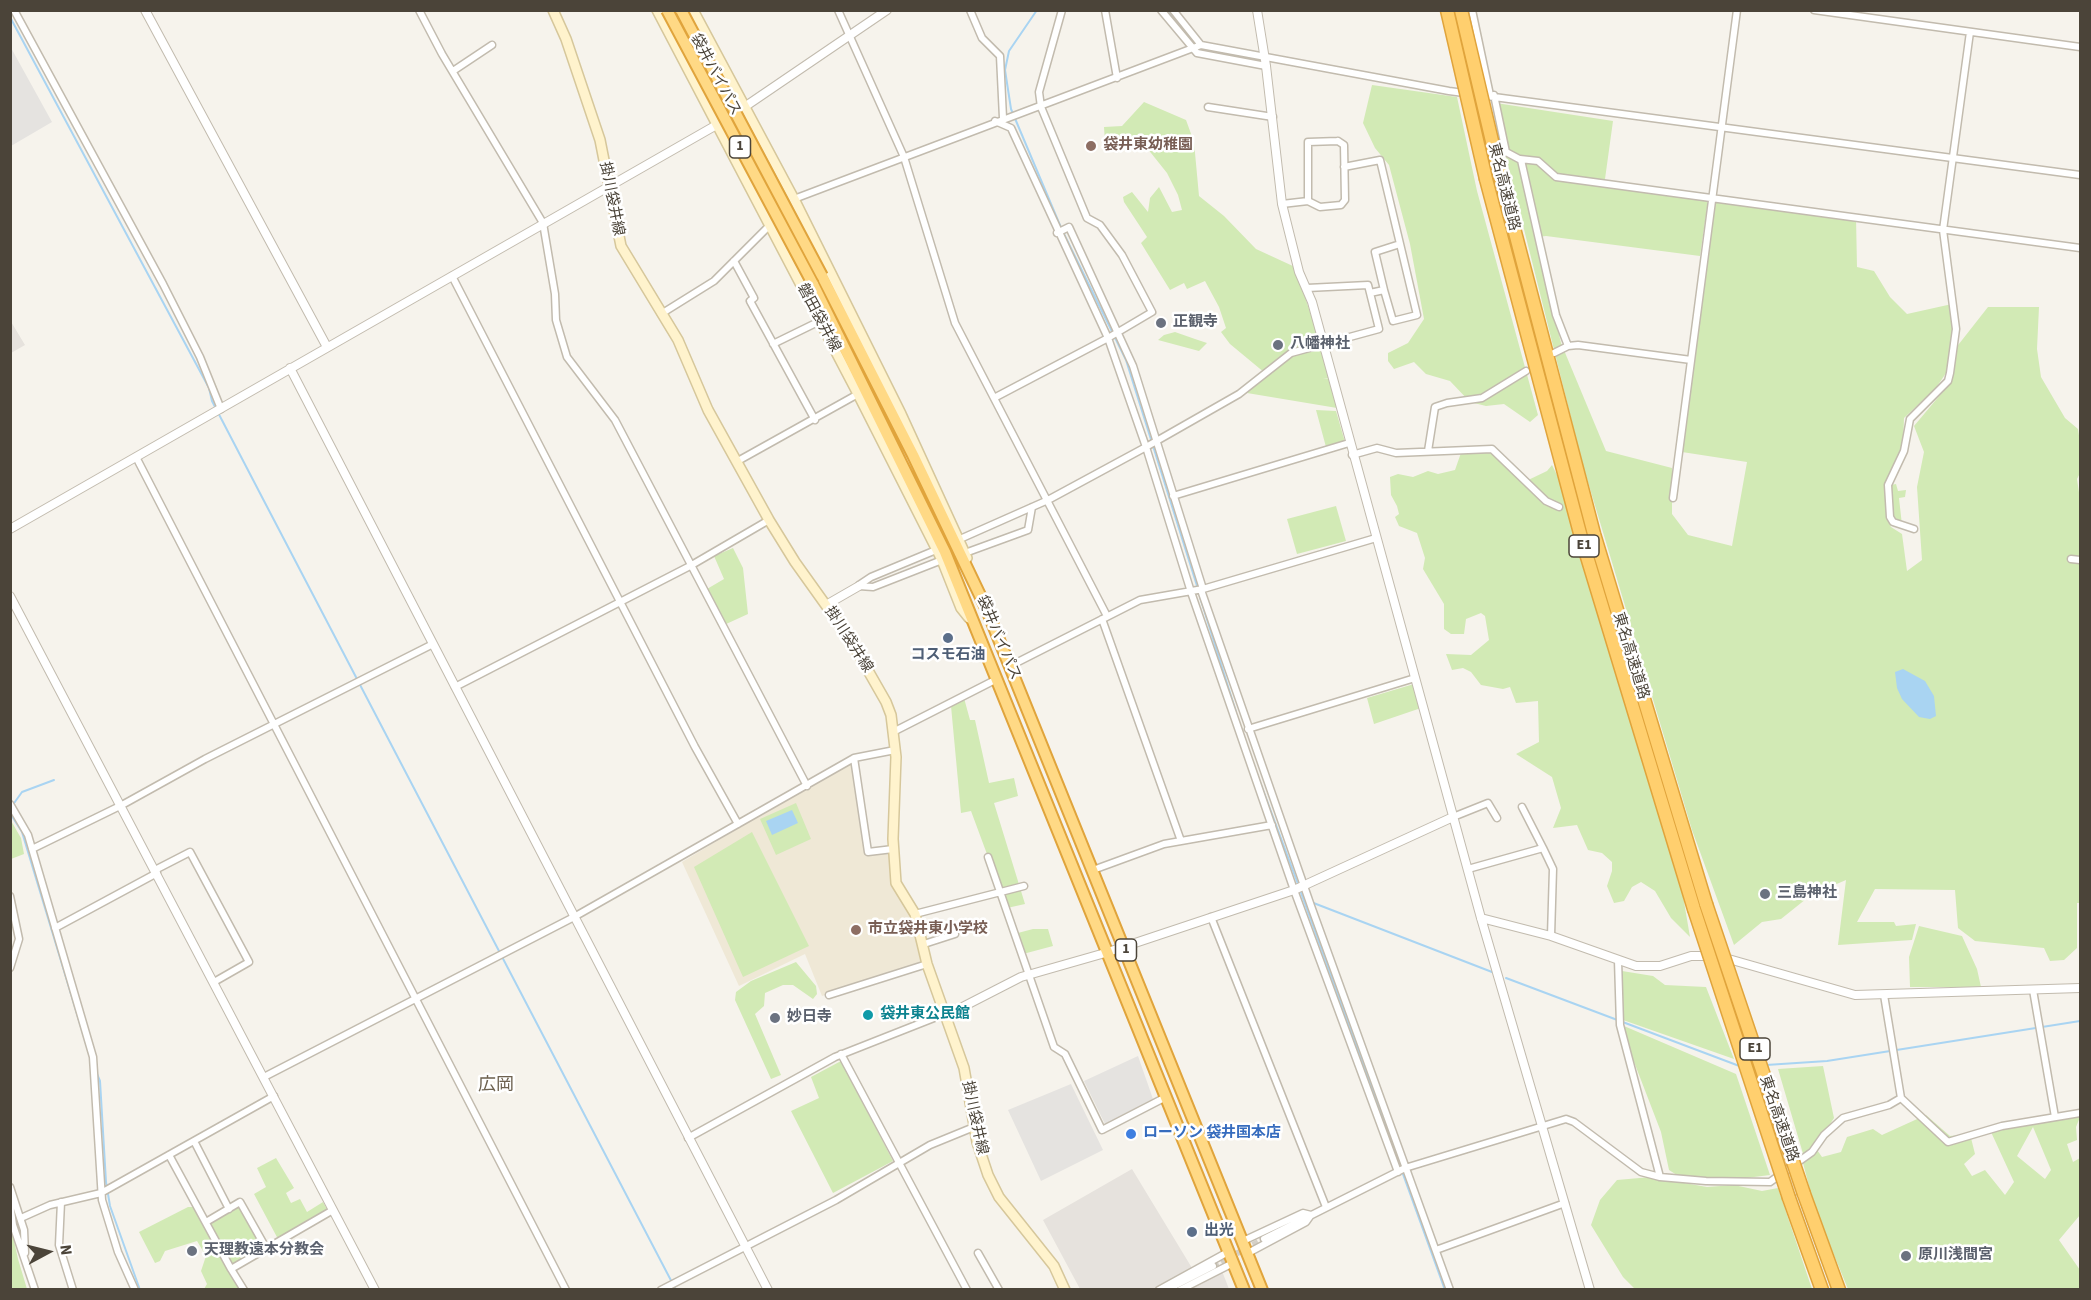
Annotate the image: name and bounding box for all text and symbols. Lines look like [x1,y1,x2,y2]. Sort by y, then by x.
street label: 袋井バイパス [686,31,744,119]
road number: 1 [730,136,750,158]
place label: 袋井東幼稚園 [1103,137,1193,155]
marker: 袋井東幼稚園 [1084,139,1098,153]
street label: 東名高速道路 [1483,141,1523,233]
street label: 掛川袋井線 [595,160,627,238]
street label: 磐田袋井線 [792,281,844,355]
place label: 正観寺 [1173,314,1218,332]
marker: 正観寺 [1154,316,1168,330]
place label: 八幡神社 [1290,336,1350,354]
marker: 八幡神社 [1271,338,1285,352]
road number: E1 [1569,535,1599,557]
street label: 袋井バイパス [972,593,1024,683]
street label: 掛川袋井線 [820,604,876,676]
street label: 東名高速道路 [1608,610,1652,702]
marker: コスモ石油 [941,631,955,645]
place label: コスモ石油 [911,647,985,665]
place label: 三島神社 [1777,885,1837,903]
marker: 三島神社 [1758,887,1772,901]
place label: 市立袋井東小学校 [868,921,988,939]
marker: 市立袋井東小学校 [849,923,863,937]
road number: 1 [1116,939,1136,961]
place label: 袋井東公民館 [880,1006,970,1024]
marker: 袋井東公民館 [861,1008,875,1022]
place label: 妙日寺 [787,1009,832,1027]
marker: 妙日寺 [768,1011,782,1025]
road number: E1 [1740,1038,1770,1060]
street label: 東名高速道路 [1755,1074,1801,1164]
district label: 広岡 [478,1075,514,1097]
street label: 掛川袋井線 [957,1079,991,1157]
place label: ローソン 袋井国本店 [1143,1125,1281,1143]
marker: ローソン 袋井国本店 [1124,1127,1138,1141]
north arrow [18,1222,78,1282]
place label: 出光 [1204,1223,1234,1241]
marker: 出光 [1185,1225,1199,1239]
place label: 天理教遠本分教会 [204,1242,324,1260]
text: N [54,1243,77,1256]
marker: 天理教遠本分教会 [185,1244,199,1258]
place label: 原川浅間宮 [1918,1247,1993,1265]
marker: 原川浅間宮 [1899,1249,1913,1263]

